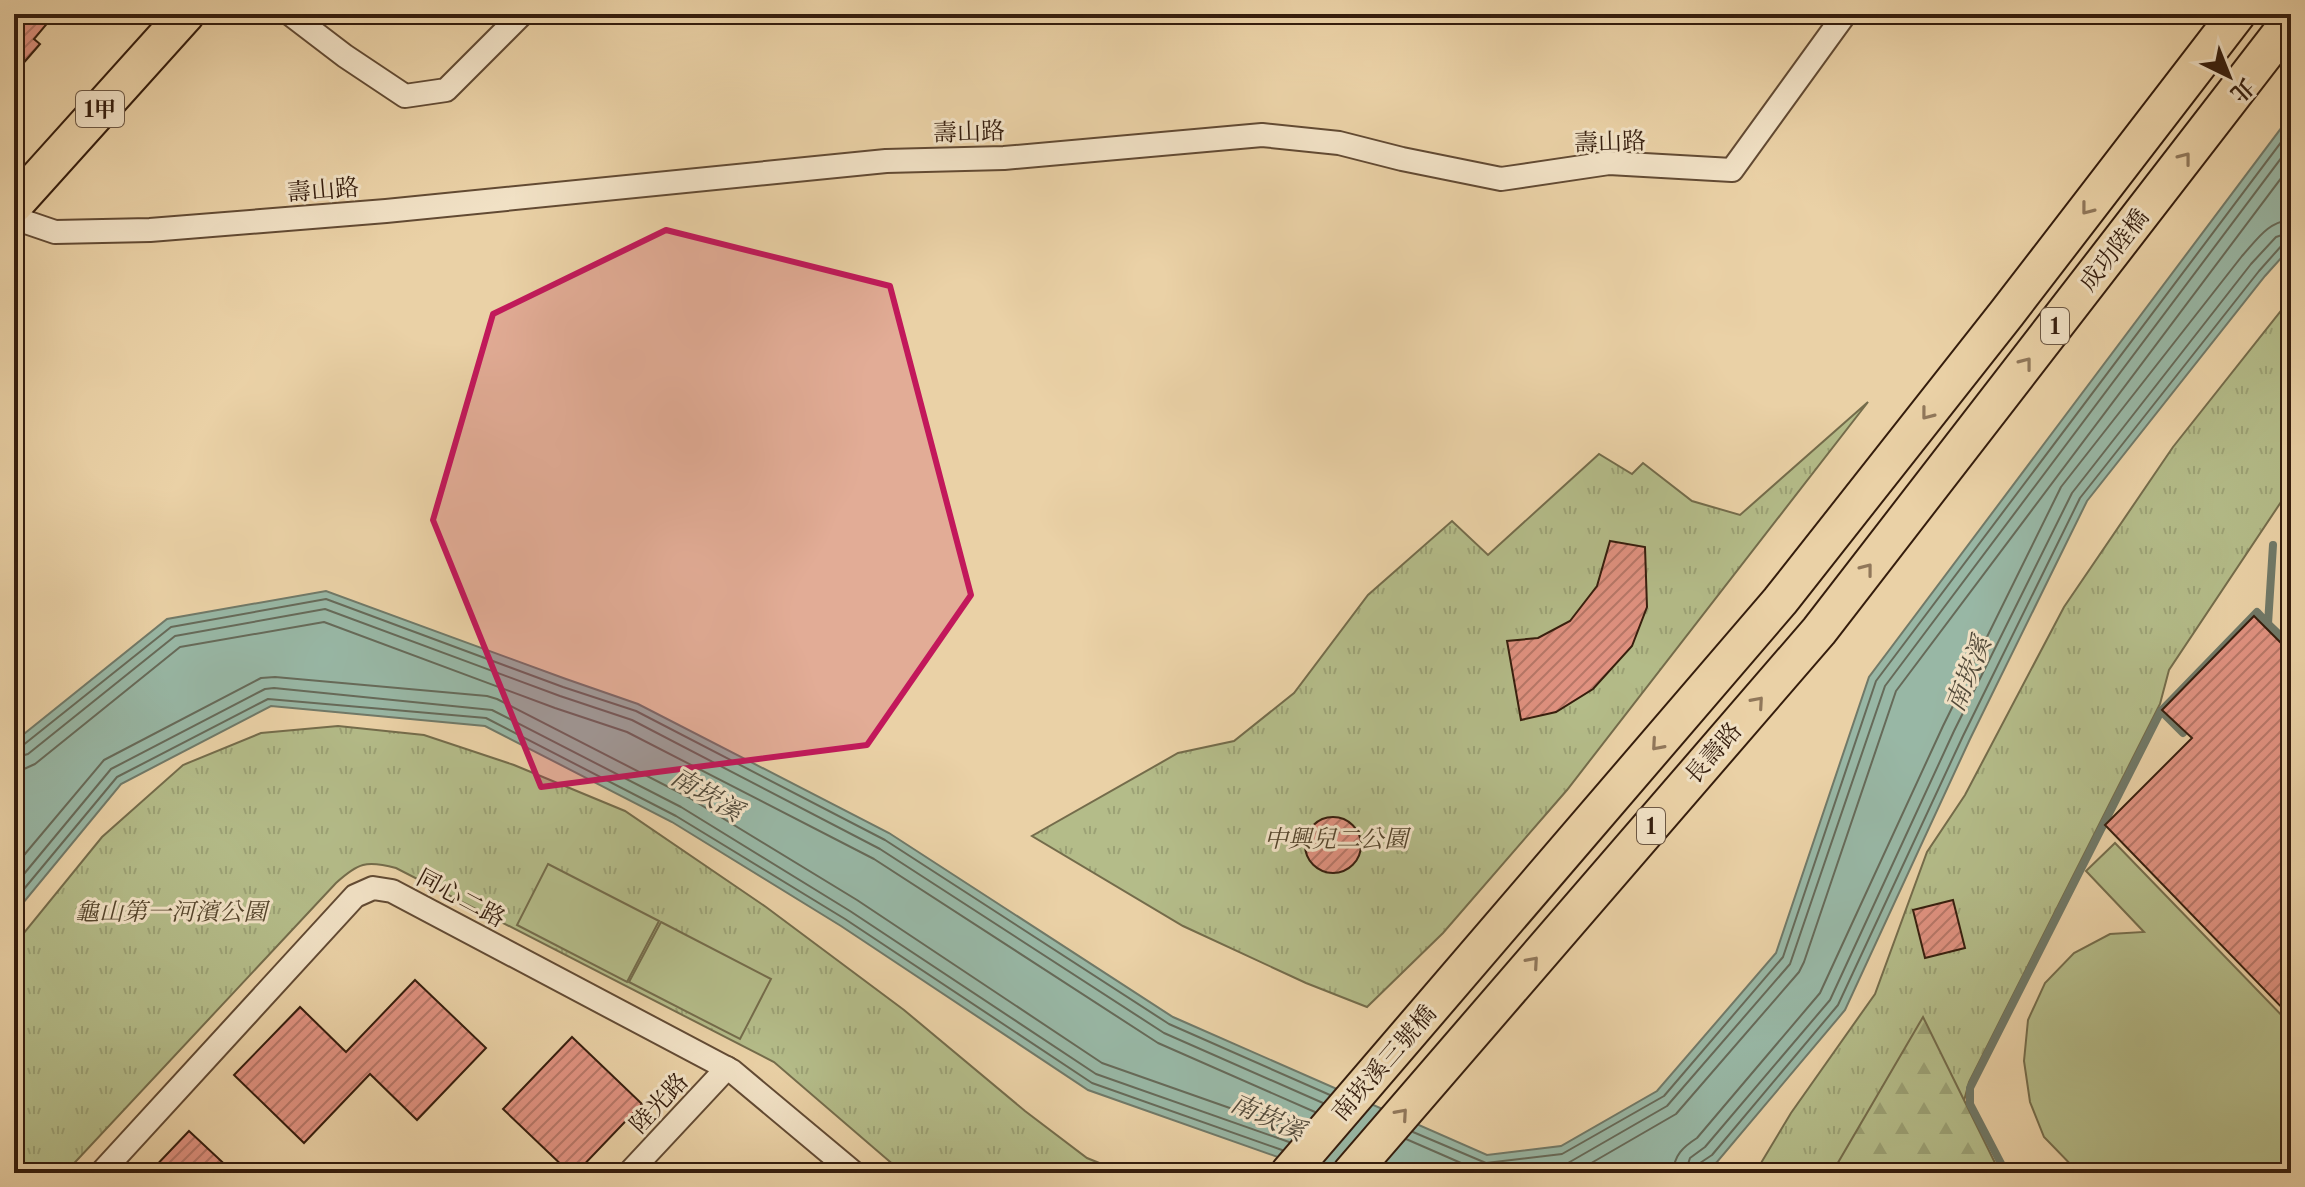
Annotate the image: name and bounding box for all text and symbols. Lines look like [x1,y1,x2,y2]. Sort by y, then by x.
north arrow [2189,36,2269,116]
text: 北 [2225,73,2260,108]
road number: 1甲 [76,91,124,127]
street label: 壽山路 [932,116,1005,147]
street label: 壽山路 [1573,126,1646,157]
one-way arrow [2175,152,2189,167]
street label: 壽山路 [286,172,360,207]
one-way arrow [2083,200,2097,215]
street label: 成功陸橋 [2073,203,2155,296]
road number: 1 [2041,308,2069,344]
one-way arrow [2016,357,2030,372]
one-way arrow [1923,405,1937,420]
one-way arrow [1857,563,1871,578]
water label: 南崁溪 [1939,629,1999,716]
one-way arrow [1748,696,1763,711]
street label: 長壽路 [1678,716,1747,789]
one-way arrow [1652,736,1667,750]
water label: 南崁溪 [665,760,751,829]
road number: 1 [1637,808,1665,844]
park label: 中興兒二公園 [1264,824,1412,853]
street label: 同心二路 [412,862,510,933]
park label: 龜山第一河濱公園 [75,897,271,926]
one-way arrow [1523,957,1538,971]
street label: 南崁溪三號橋 [1325,999,1442,1127]
street label: 陸光路 [623,1066,694,1139]
water label: 南崁溪 [1226,1087,1313,1149]
one-way arrow [1392,1109,1406,1123]

